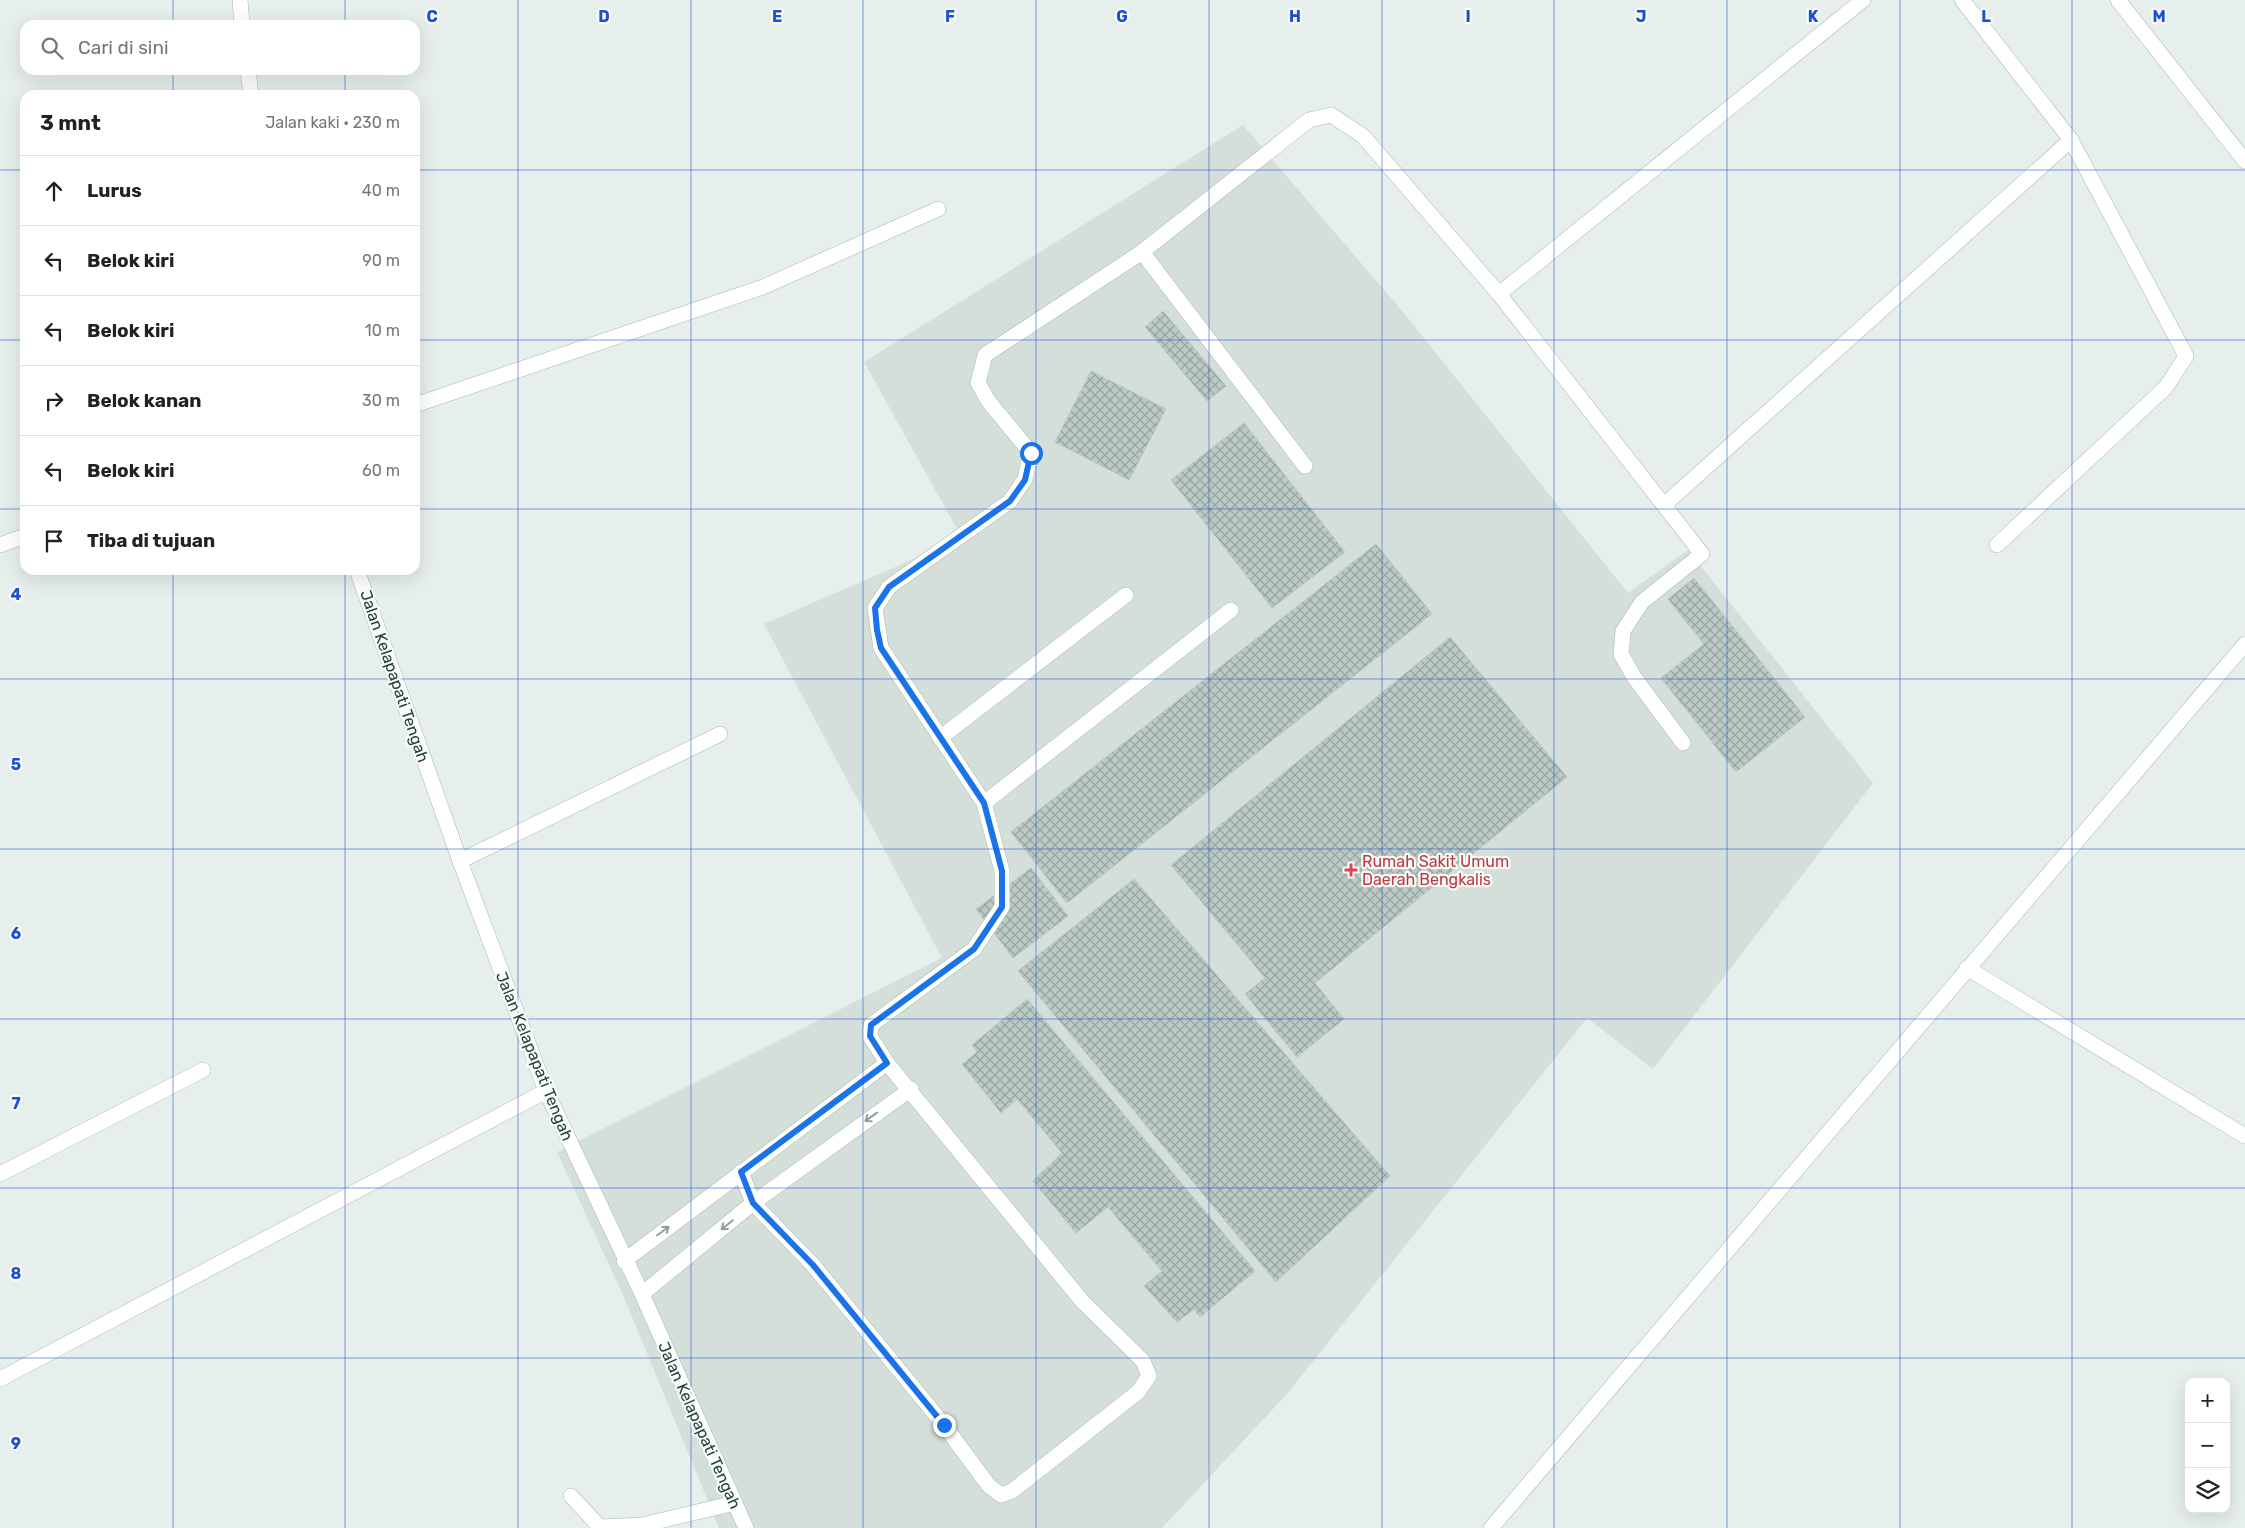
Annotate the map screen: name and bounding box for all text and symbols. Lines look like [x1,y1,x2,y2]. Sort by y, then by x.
text: C [426,7,438,26]
text: D [598,7,610,26]
text: E [772,7,782,26]
text: F [945,7,955,26]
text: G [1116,7,1128,26]
text: H [1289,7,1301,26]
text: I [1465,7,1471,26]
text: J [1636,7,1646,26]
text: K [1808,7,1819,26]
text: L [1981,7,1991,26]
text: M [2152,7,2166,26]
search box [20,20,420,75]
icon: search [38,34,66,62]
text: Cari di sini [78,36,169,59]
text: 3 mnt [40,110,101,135]
text: Jalan kaki · 230 m [265,113,400,132]
icon: ahead [40,177,68,205]
text: Lurus [87,179,142,202]
text: 40 m [362,181,400,200]
icon: left [40,247,68,275]
text: Belok kiri [87,249,174,272]
text: 90 m [362,251,400,270]
icon: left [40,317,68,345]
text: Belok kiri [87,319,174,342]
text: 10 m [365,321,400,340]
icon: right [40,387,68,415]
text: Belok kanan [87,389,202,412]
text: 30 m [362,391,400,410]
route start [1020,442,1043,465]
icon: left [40,457,68,485]
text: Belok kiri [87,459,174,482]
text: 60 m [362,461,400,480]
icon: arrive [40,527,68,555]
text: Tiba di tujuan [87,529,215,552]
text: 4 [11,585,22,604]
street label: Jalan Kelapapati Tengah [356,588,433,765]
text: 5 [11,755,21,774]
place label: Rumah Sakit Umum Daerah Bengkalis [1362,852,1509,889]
marker: Rumah Sakit Umum Daerah Bengkalis [1344,863,1358,877]
text: 6 [11,924,21,943]
street label: Jalan Kelapapati Tengah [492,969,577,1144]
text: 7 [11,1094,21,1113]
one-way arrow [865,1112,878,1123]
one-way arrow [720,1219,733,1230]
one-way arrow [656,1226,670,1236]
text: 8 [11,1264,22,1283]
street label: Jalan Kelapapati Tengah [654,1339,745,1512]
map controls [2185,1378,2230,1513]
button: + [2185,1378,2230,1423]
route end [933,1414,956,1437]
button: − [2185,1423,2230,1468]
text: 9 [11,1434,21,1453]
button: layers [2185,1468,2230,1513]

